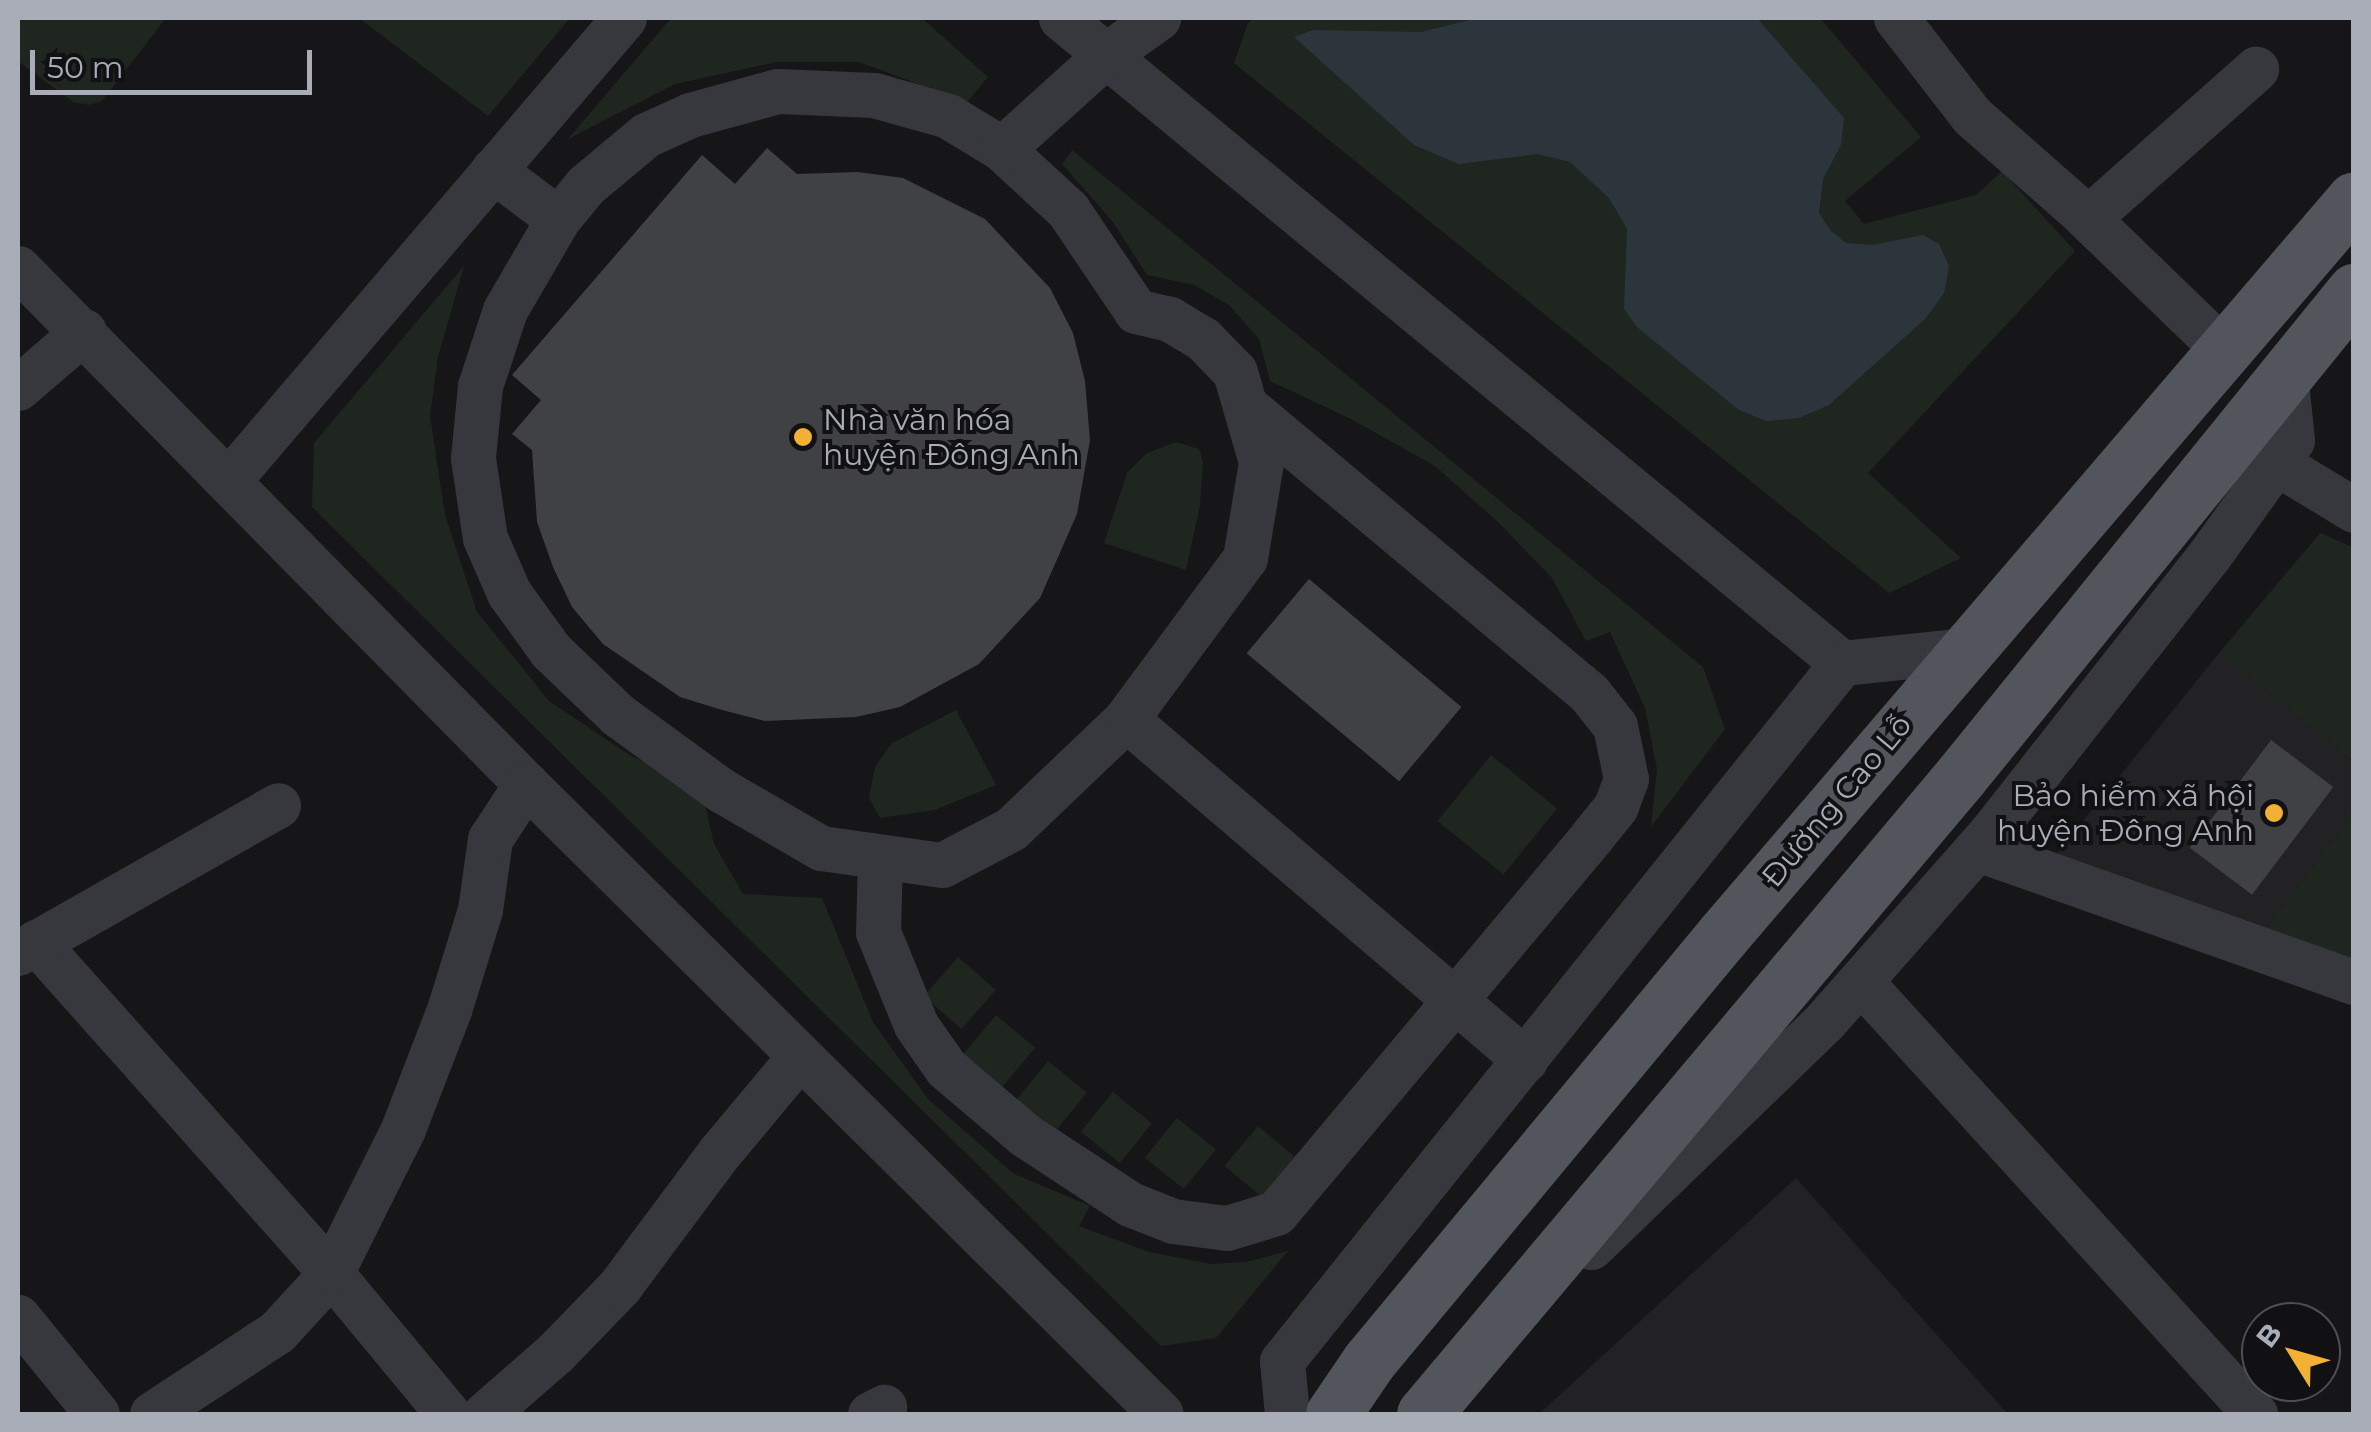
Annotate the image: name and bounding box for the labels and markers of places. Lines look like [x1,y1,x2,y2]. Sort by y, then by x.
place label: Nhà văn hóa huyện Đông Anh [823,402,1080,472]
marker: Nhà văn hóa huyện Đông Anh [792,426,814,448]
place label: Bảo hiểm xã hội huyện Đông Anh [1997,778,2254,848]
marker: Bảo hiểm xã hội huyện Đông Anh [2263,802,2285,824]

